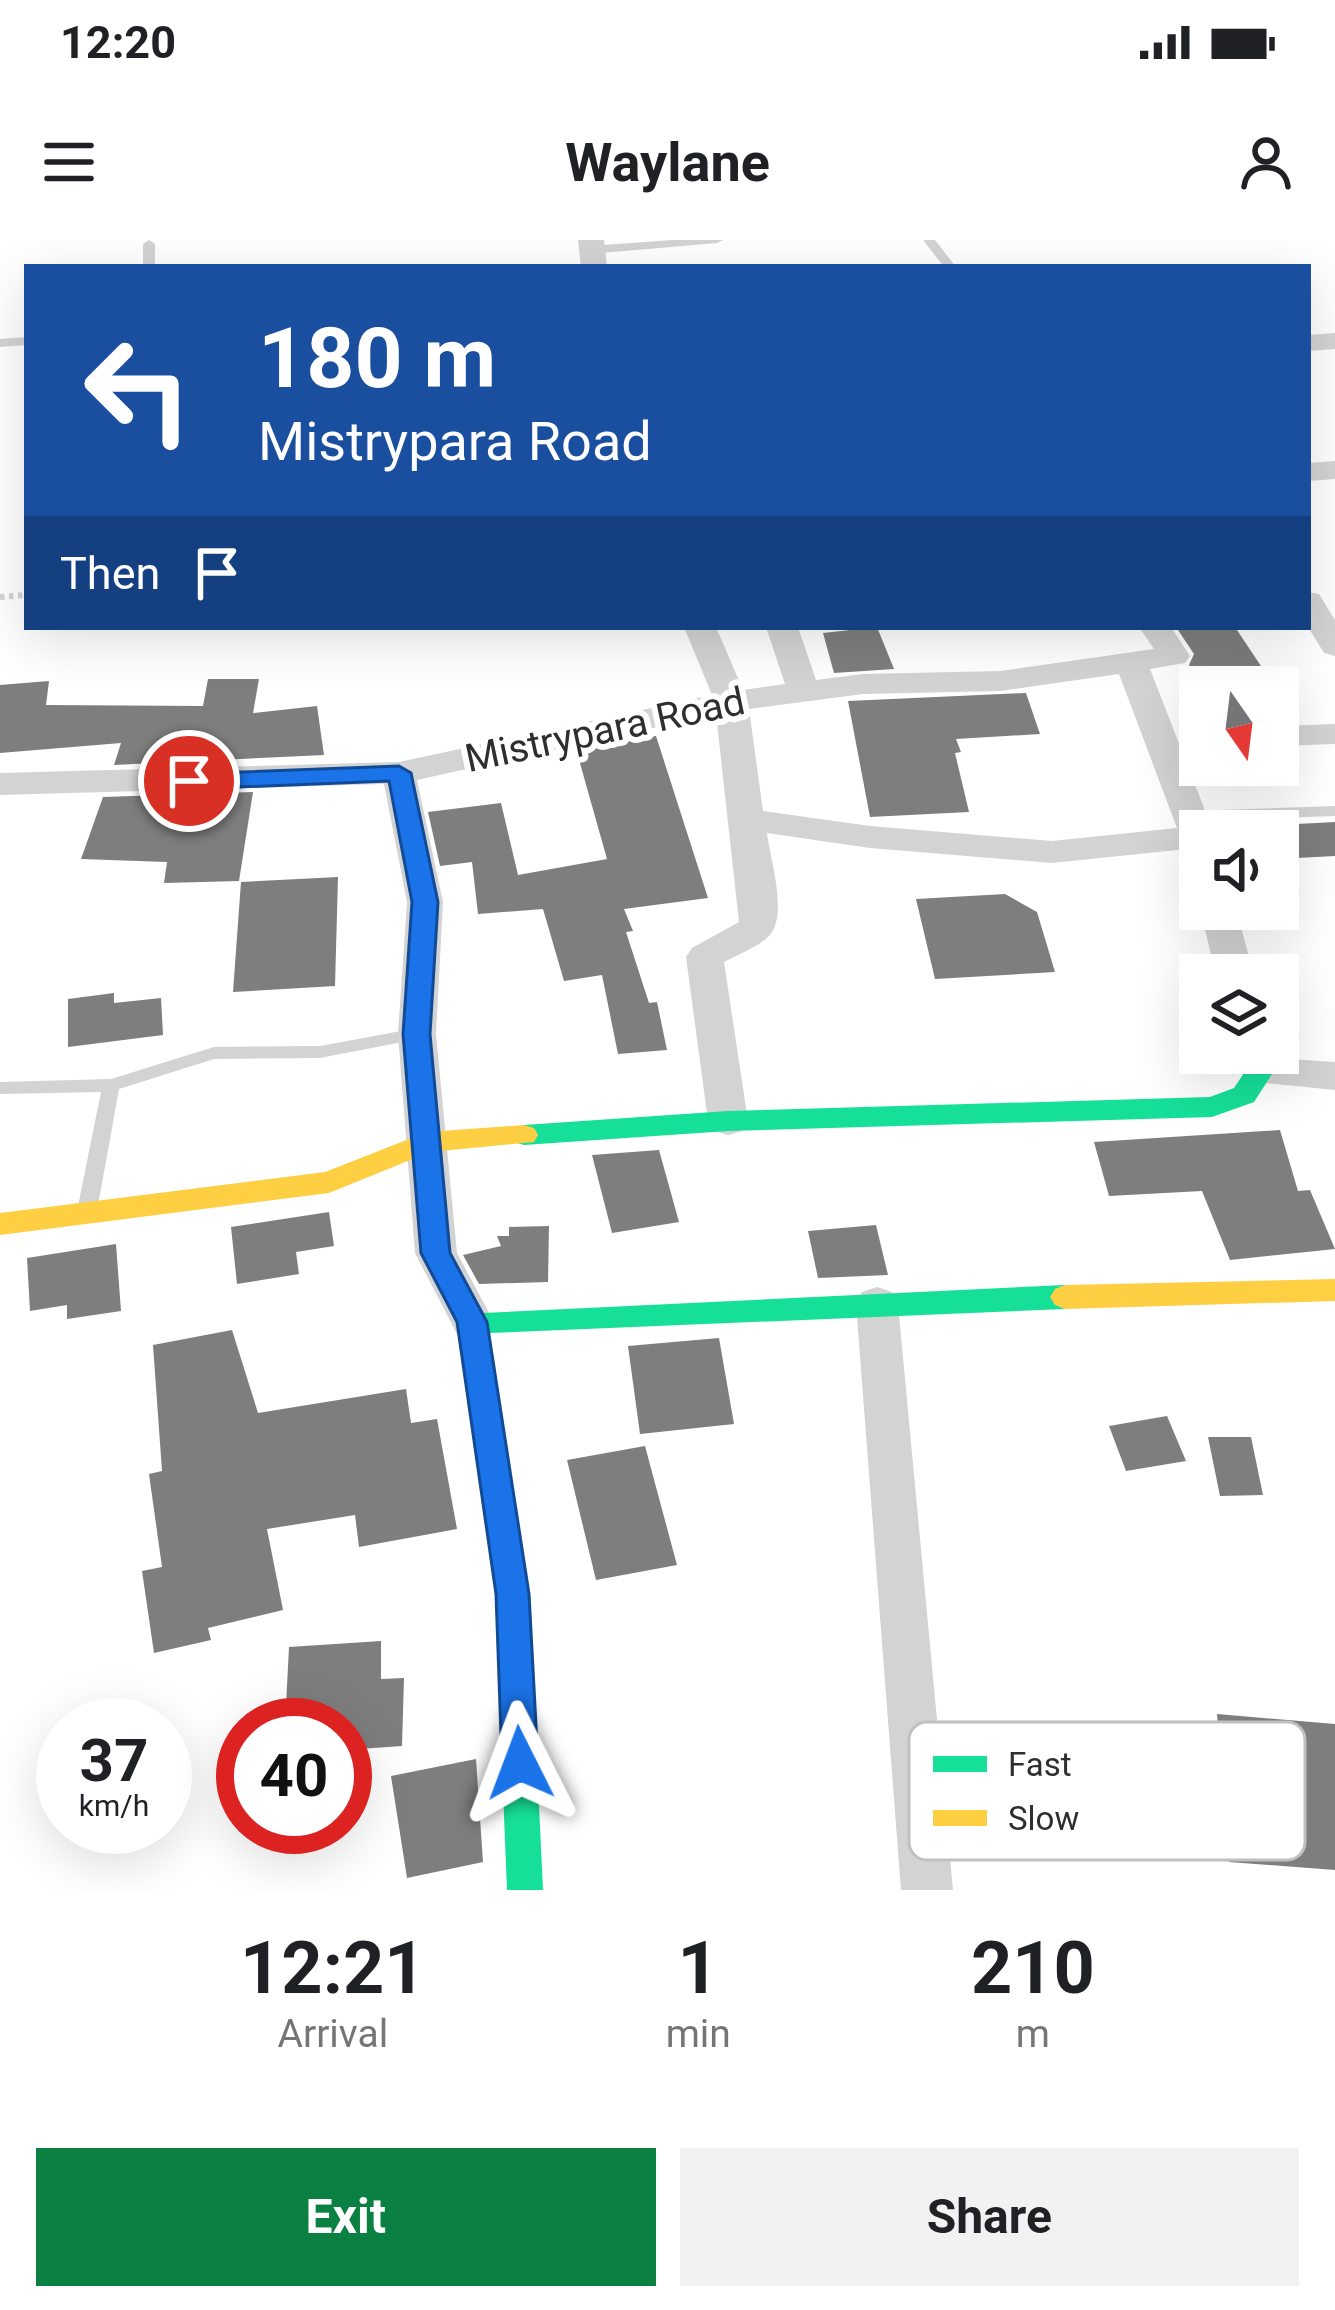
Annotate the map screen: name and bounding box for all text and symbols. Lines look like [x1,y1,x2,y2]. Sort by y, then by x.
text: 12:20 [60,16,176,69]
icon: menu [36,129,102,195]
icon: person [1233,129,1299,195]
text: Waylane [565,131,770,194]
text: 180 m [258,309,496,408]
icon: left [60,312,216,468]
text: Mistrypara Road [258,410,652,473]
icon: arrive [184,540,250,606]
text: Then [60,547,160,600]
north arrow [1179,666,1299,786]
map controls [1179,666,1299,1074]
street label: Mistrypara Road [461,678,749,782]
pin [138,730,240,832]
icon: arrive [156,748,222,814]
button: sound [1179,810,1299,930]
button: layers [1179,954,1299,1074]
speed limit sign: 40 [216,1698,372,1854]
position arrow [457,1700,583,1826]
legend [909,1722,1305,1860]
text: 37 [80,1725,148,1796]
text: Fast [1008,1745,1071,1784]
text: km/h [79,1788,149,1823]
text: Slow [1008,1799,1079,1838]
text: 12:21 [240,1926,426,2011]
text: 1 [678,1926,719,2011]
text: 210 [971,1926,1095,2011]
text: Arrival [277,2011,388,2057]
text: min [666,2011,731,2057]
text: m [1016,2011,1050,2057]
button: Exit [36,2148,656,2286]
button: Share [680,2148,1299,2286]

